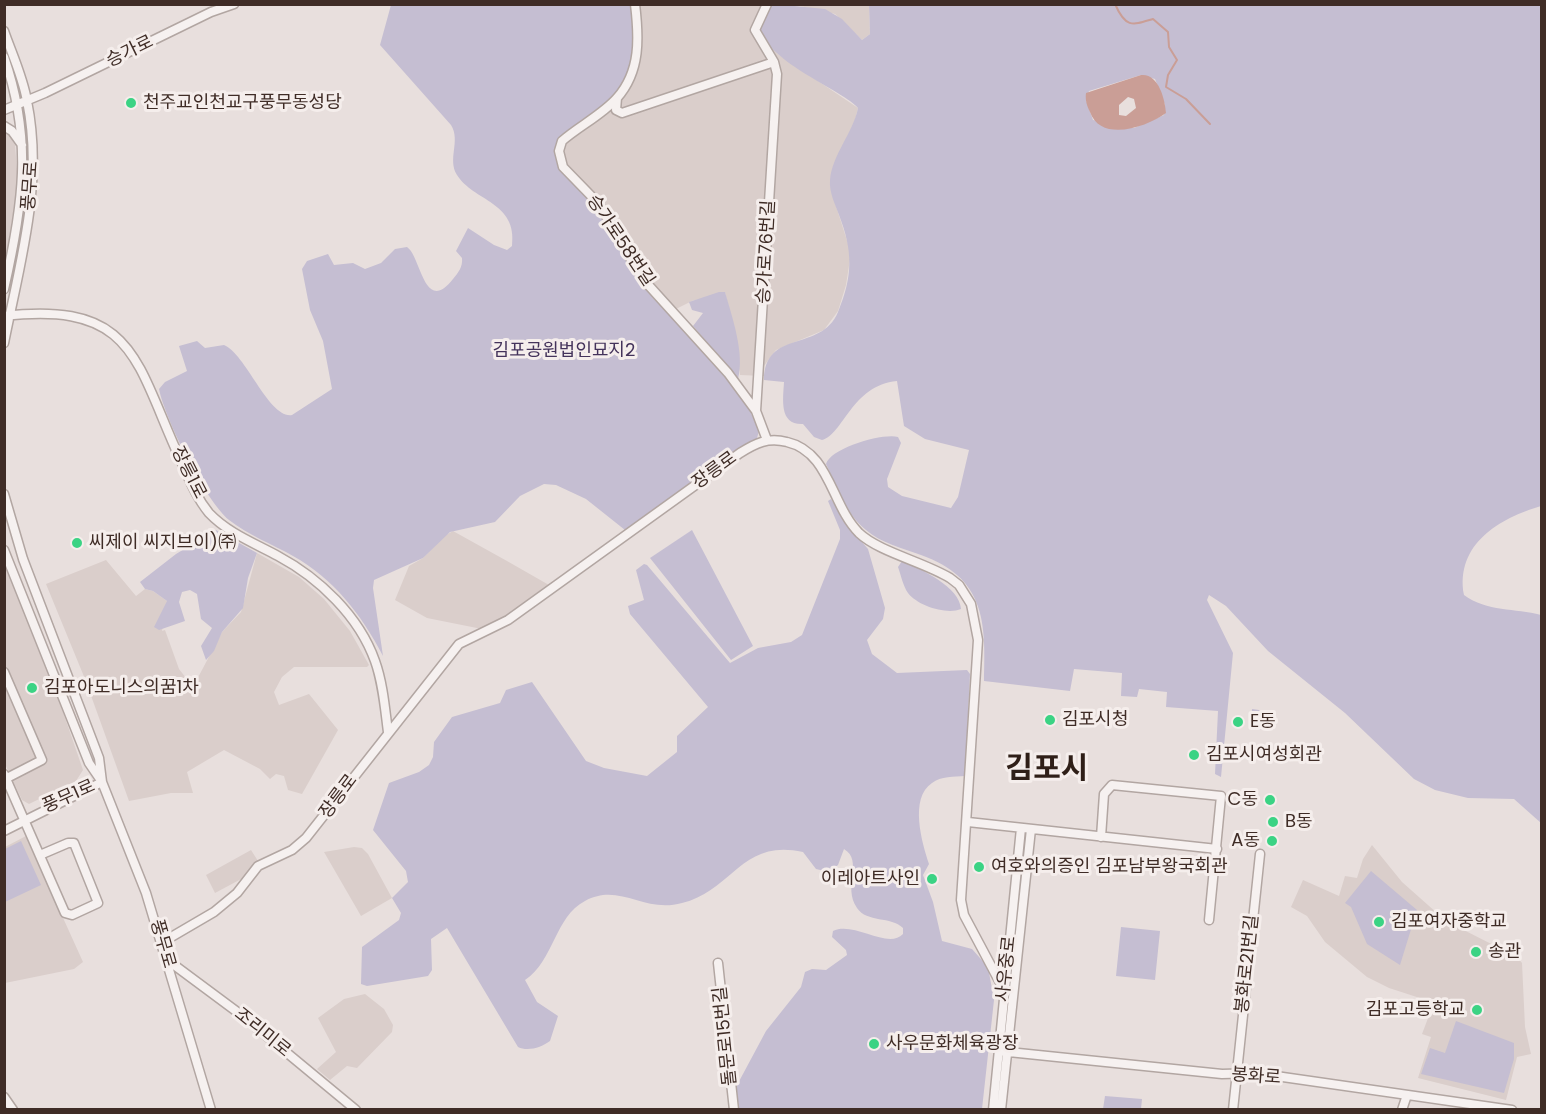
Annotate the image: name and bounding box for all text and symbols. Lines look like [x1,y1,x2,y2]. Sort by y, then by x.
street label: 승가로 [103,31,157,73]
place label: 천주교인천교구풍무동성당 [143,92,342,114]
marker: 천주교인천교구풍무동성당 [124,96,138,110]
street label: 풍무로 [18,160,44,212]
street label: 승가로58번길 [582,191,658,291]
street label: 승가로76번길 [753,199,781,305]
park label: 김포공원법인묘지2 [493,340,635,362]
street label: 장릉1로 [166,443,210,503]
street label: 장릉로 [689,448,741,494]
place label: 씨제이 씨지브이)㈜ [89,532,236,554]
marker: 씨제이 씨지브이)㈜ [70,536,84,550]
place label: 김포아도니스의꿈1차 [44,677,199,699]
marker: 김포아도니스의꿈1차 [25,681,39,695]
place label: 김포시청 [1062,709,1128,731]
place label: E동 [1250,711,1276,733]
marker: 김포시청 [1043,713,1057,727]
marker: E동 [1231,715,1245,729]
place label: 김포시여성회관 [1206,744,1322,766]
marker: 김포시여성회관 [1187,748,1201,762]
district label: 김포시 [1006,752,1088,788]
street label: 장릉로 [315,771,363,823]
street label: 풍무1로 [39,776,99,818]
place label: C동 [1228,789,1258,811]
marker: C동 [1263,793,1277,807]
place label: B동 [1285,811,1313,833]
marker: B동 [1266,815,1280,829]
place label: A동 [1231,830,1260,852]
marker: A동 [1265,834,1279,848]
place label: 여호와의증인 김포남부왕국회관 [991,856,1228,878]
marker: 여호와의증인 김포남부왕국회관 [972,860,986,874]
place label: 이레아트사인 [821,868,920,890]
marker: 이레아트사인 [925,872,939,886]
place label: 김포여자중학교 [1391,911,1507,933]
street label: 봉화로21번길 [1232,914,1264,1014]
marker: 김포여자중학교 [1372,915,1386,929]
street label: 풍무로 [145,917,179,971]
street label: 사우중로 [993,935,1021,1003]
place label: 송관 [1488,941,1521,963]
marker: 송관 [1469,945,1483,959]
street label: 돌문로15번길 [710,985,742,1087]
place label: 김포고등학교 [1366,999,1465,1021]
marker: 김포고등학교 [1470,1003,1484,1017]
street label: 조리미로 [229,1004,295,1062]
place label: 사우문화체육광장 [886,1033,1018,1055]
marker: 사우문화체육광장 [867,1037,881,1051]
street label: 봉화로 [1230,1064,1282,1090]

